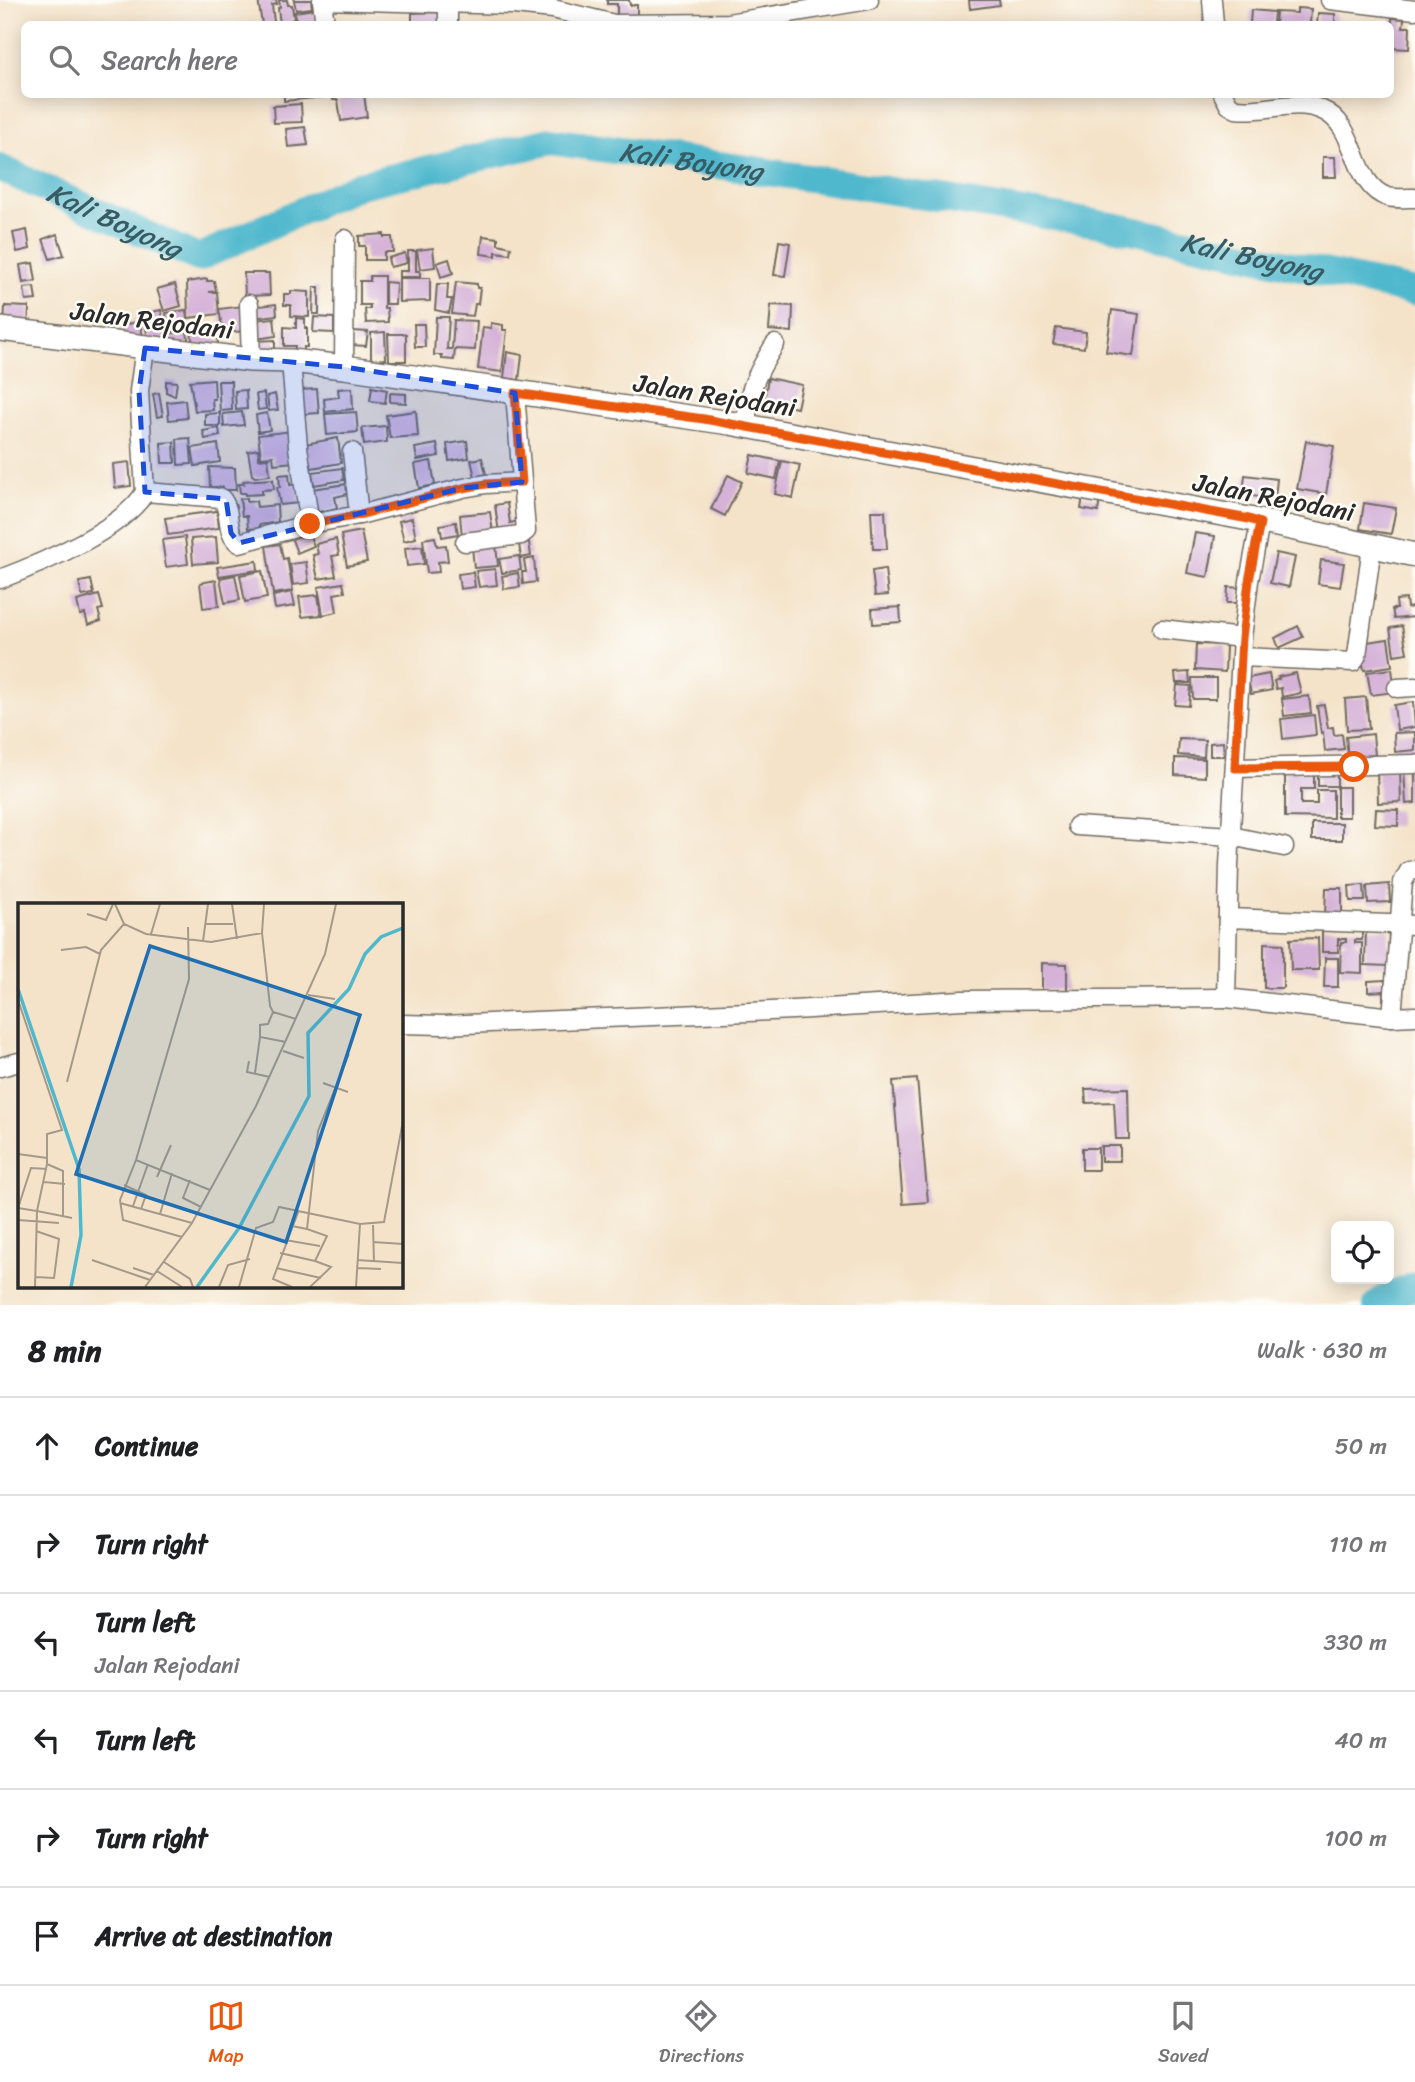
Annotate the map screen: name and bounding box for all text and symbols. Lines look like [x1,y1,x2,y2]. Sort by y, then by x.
search box [21,21,1394,98]
text: Search here [101,37,238,83]
icon: search [45,41,83,79]
water label: Kali Boyong [617,127,769,196]
water label: Kali Boyong [39,168,193,273]
water label: Kali Boyong [1176,217,1330,296]
street label: Jalan Rejodani [67,287,237,353]
street label: Jalan Rejodani [630,359,800,431]
street label: Jalan Rejodani [1188,459,1359,535]
route end [294,508,325,539]
route start [1338,751,1369,782]
inset map [18,903,402,1288]
map controls [1331,1221,1394,1284]
button: locate [1331,1221,1394,1284]
text: 8 min [28,1324,101,1378]
text: Walk · 630 m [1257,1330,1387,1371]
text: Continue [95,1423,198,1469]
text: 50 m [1335,1426,1387,1467]
icon: ahead [28,1427,66,1465]
text: Turn right [95,1521,208,1567]
text: 110 m [1329,1524,1387,1565]
icon: right [28,1525,66,1563]
text: Turn left [95,1599,195,1645]
text: 330 m [1324,1622,1387,1663]
icon: left [28,1623,66,1661]
text: Jalan Rejodani [95,1645,240,1686]
text: Turn left [95,1717,195,1763]
text: 40 m [1334,1720,1387,1761]
icon: left [28,1721,66,1759]
text: Turn right [95,1815,208,1861]
text: 100 m [1324,1818,1387,1859]
icon: right [28,1819,66,1857]
text: Arrive at destination [95,1913,332,1959]
icon: arrive [28,1917,66,1955]
tab: Map [207,1997,245,2072]
tab: Directions [659,1997,744,2072]
tab: Saved [1158,1997,1208,2072]

